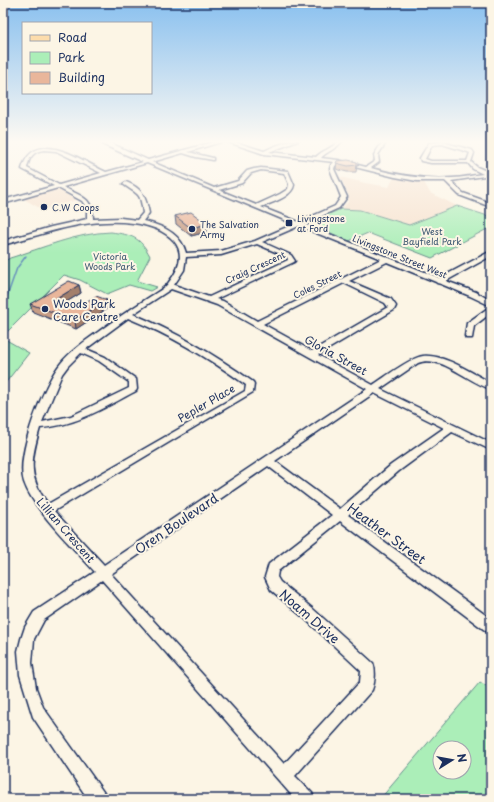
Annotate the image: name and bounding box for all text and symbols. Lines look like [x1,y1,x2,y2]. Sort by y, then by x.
legend [22,22,152,94]
text: Road [58,28,87,46]
text: Park [58,48,85,66]
text: Building [58,68,105,86]
place label: C.W Coops [52,200,99,214]
marker: C.W Coops [39,202,49,212]
place label: Livingstone at Ford [297,211,345,235]
place label: The Salvation Army [200,217,259,241]
marker: Livingstone at Ford [284,218,294,228]
marker: The Salvation Army [187,224,197,234]
park label: West Bayfield Park [402,224,462,248]
street label: Livingstone Street West [351,231,450,282]
street label: Craig Crescent [223,247,288,287]
park label: Victoria Woods Park [84,249,136,273]
street label: Coles Street [290,266,344,302]
place label: Woods Park Care Centre [53,295,118,325]
marker: Woods Park Care Centre [40,304,50,314]
street label: Gloria Street [302,331,371,379]
street label: Pepler Place [174,380,238,426]
street label: Oren Boulevard [131,488,221,558]
street label: Lillian Crescent [33,494,100,567]
street label: Heather Street [344,498,430,568]
street label: Noam Drive [276,584,344,648]
north arrow [432,740,472,780]
text: N [453,752,472,764]

